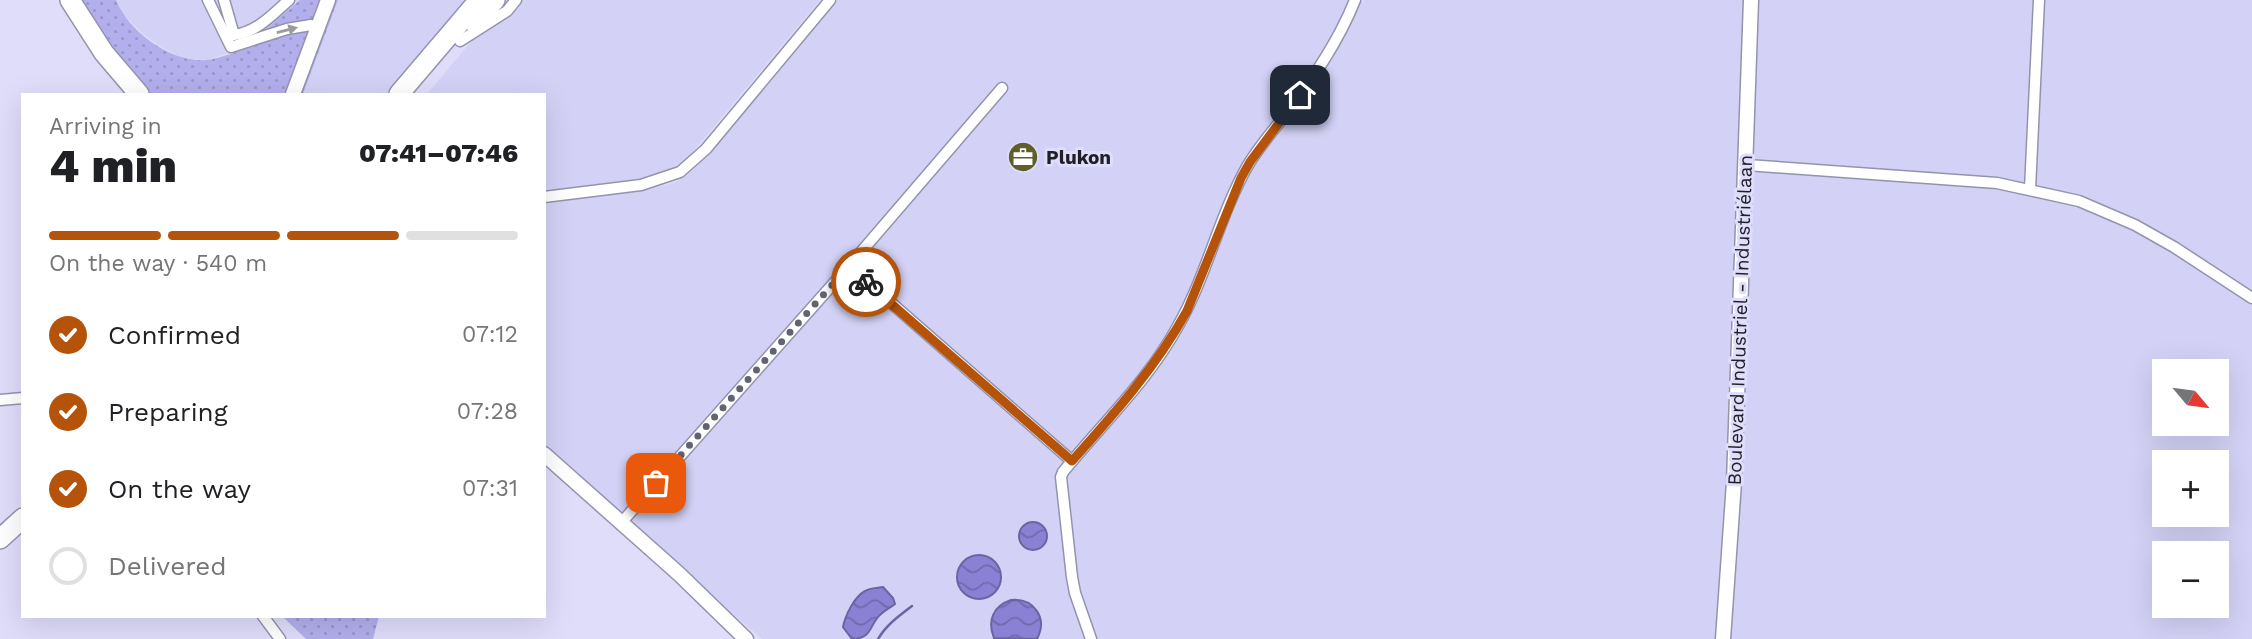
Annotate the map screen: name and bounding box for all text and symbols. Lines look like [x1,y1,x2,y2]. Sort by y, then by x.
one-way arrow [276,24,298,35]
pin [1270,65,1330,125]
icon: home [1281,76,1319,114]
text: Arriving in [49,113,162,140]
text: 07:41–07:46 [359,138,518,168]
text: 4 min [49,139,177,193]
office icon: Plukon [1006,140,1040,174]
place label: Plukon [1046,146,1111,169]
street label: Boulevard Industriel - Industriélaan [1723,154,1757,486]
courier [831,247,901,317]
text: On the way · 540 m [49,250,267,277]
icon: bike [847,263,885,301]
icon: check [49,316,87,354]
text: Confirmed [108,320,241,350]
text: 07:12 [462,321,518,348]
north arrow [2152,359,2230,436]
map controls [2152,359,2229,618]
icon: check [49,393,87,431]
text: Preparing [108,397,228,427]
text: 07:28 [457,398,518,425]
button: + [2152,450,2229,527]
pin [626,453,686,513]
icon: bag [637,464,675,502]
icon: check [49,470,87,508]
text: On the way [108,474,251,504]
text: 07:31 [462,475,518,502]
button: − [2152,541,2229,618]
text: Delivered [108,551,227,581]

